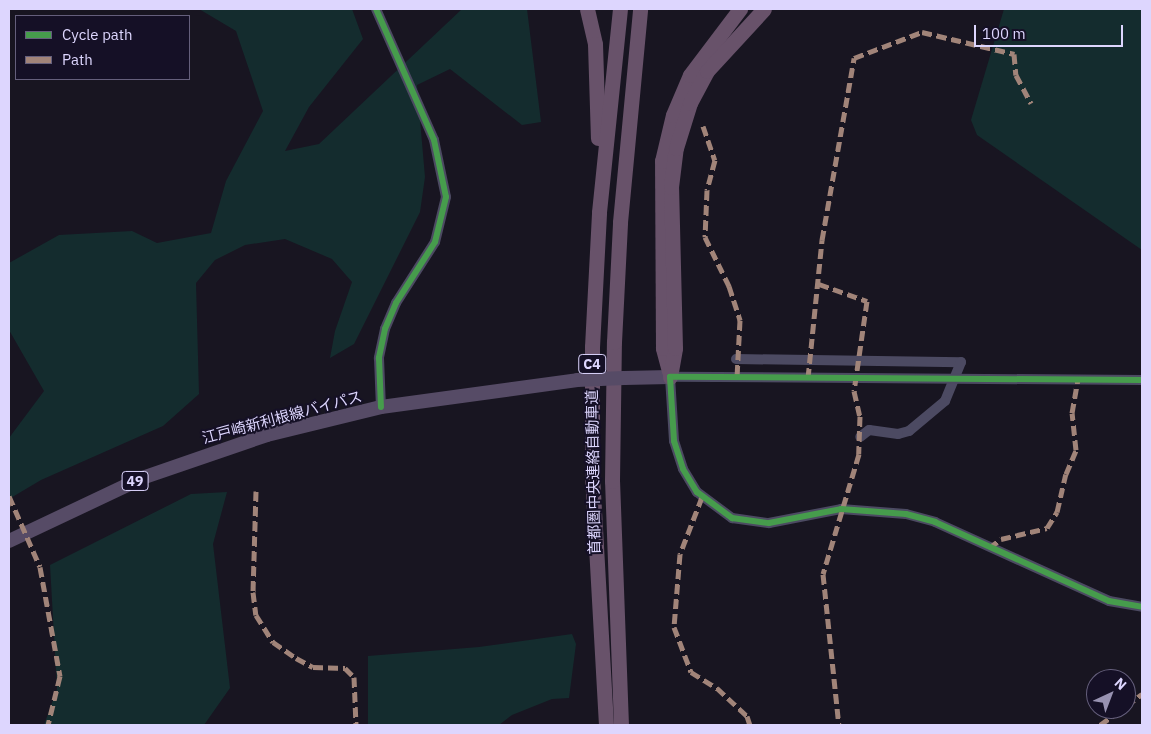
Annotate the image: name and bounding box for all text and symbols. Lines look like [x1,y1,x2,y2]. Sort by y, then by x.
legend [15,15,190,80]
scale bar [976,15,1125,47]
text: 100 m [982,24,1026,43]
text: Cycle path [62,25,133,44]
text: Path [62,50,93,69]
road number: C4 [577,352,607,376]
street label: 江戸崎新利根線バイパス [200,387,364,447]
street label: 首都圏中央連絡自動車道 [583,389,603,555]
road number: 49 [121,470,149,492]
north arrow [1086,669,1136,719]
text: N [1111,674,1130,694]

